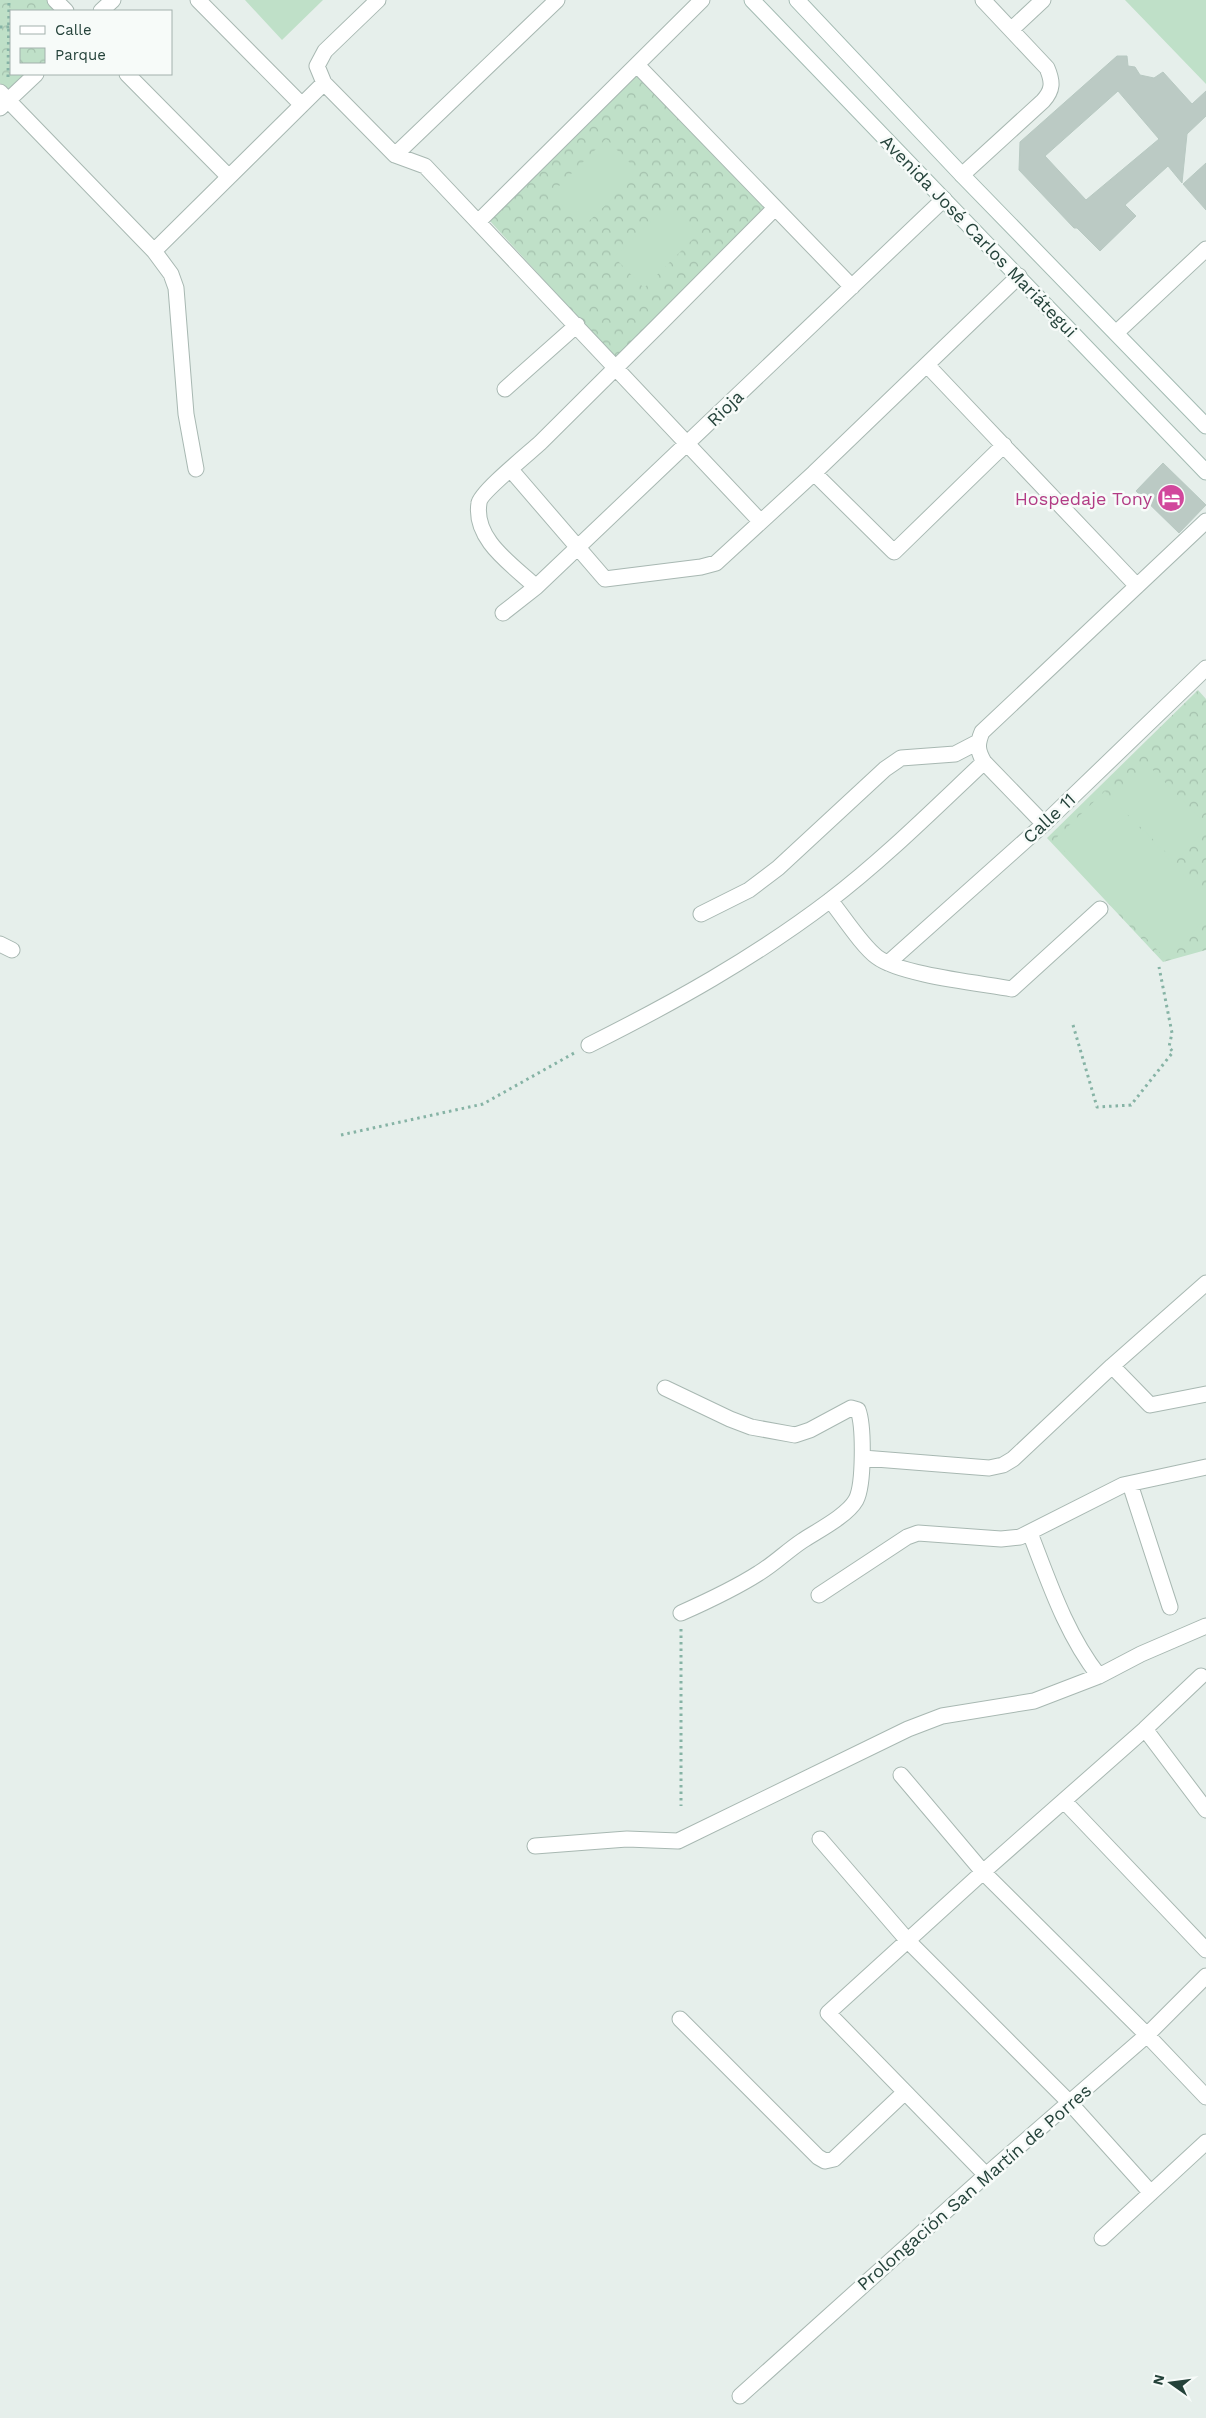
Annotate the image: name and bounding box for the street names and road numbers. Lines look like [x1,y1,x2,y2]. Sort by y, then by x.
street label: Avenida José Carlos Mariátegui [877,130,1081,342]
street label: Rioja [702,386,748,430]
street label: Calle 11 [1019,789,1079,847]
street label: Prolongación San Martín de Porres [853,2080,1095,2294]

